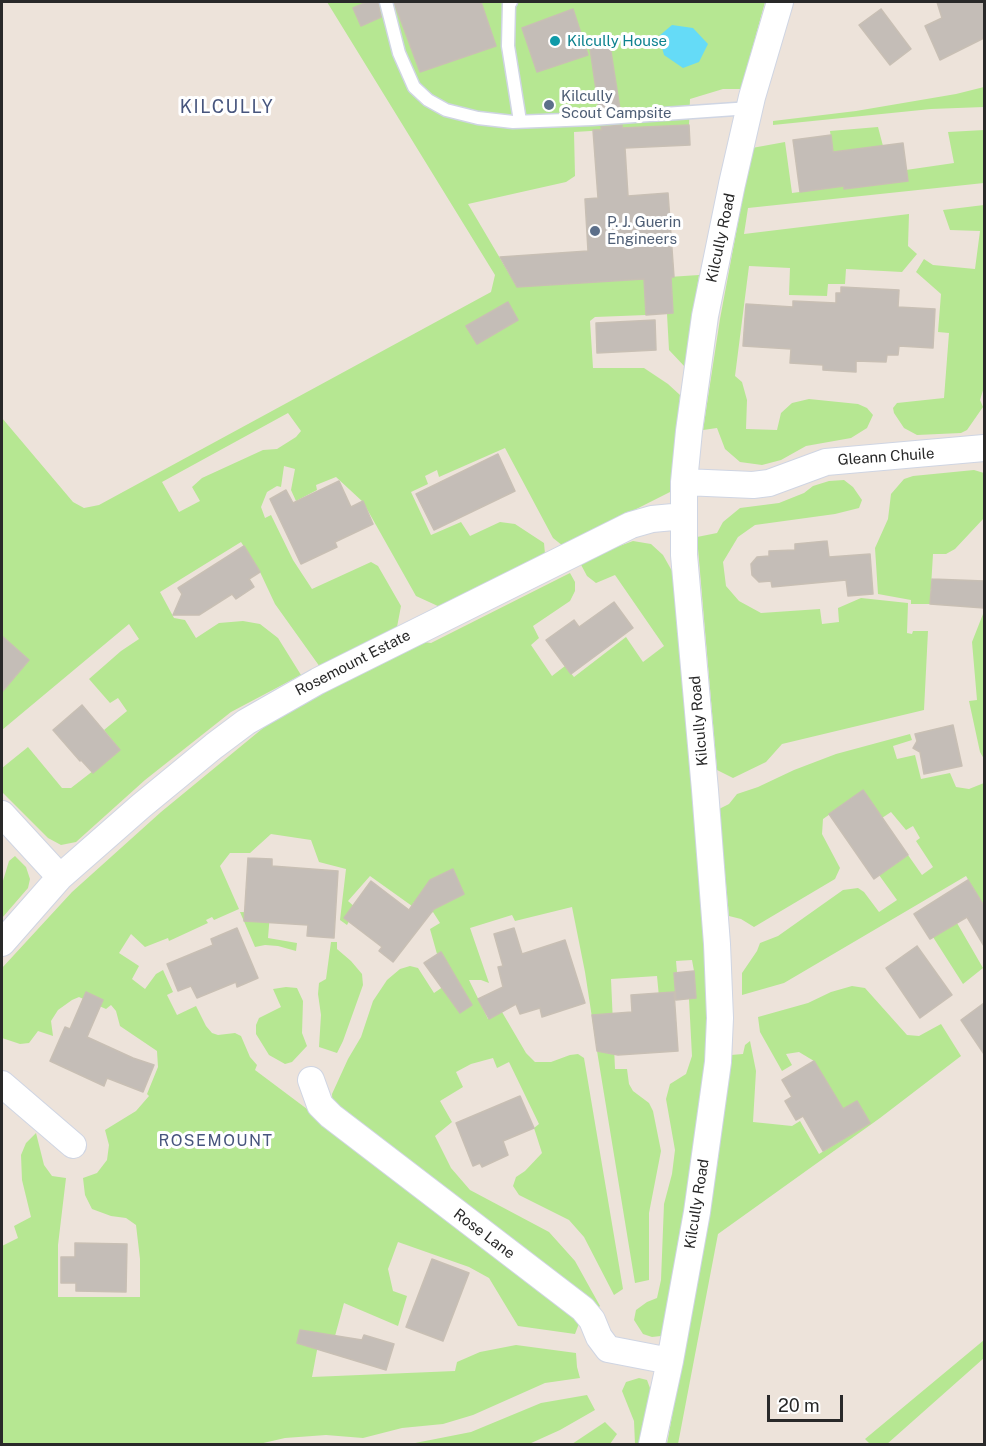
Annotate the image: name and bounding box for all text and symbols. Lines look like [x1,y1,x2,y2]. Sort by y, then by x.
place label: Kilcully House [567,32,667,50]
marker: Kilcully House [548,34,562,48]
place label: Kilcully Scout Campsite [561,87,672,122]
district label: KILCULLY [180,96,274,118]
marker: Kilcully Scout Campsite [542,98,556,112]
street label: Kilcully Road [703,192,739,284]
place label: P. J. Guerin Engineers [607,213,681,248]
marker: P. J. Guerin Engineers [588,224,602,238]
street label: Gleann Chuile [837,445,935,469]
street label: Rosemount Estate [292,626,414,700]
street label: Kilcully Road [686,675,712,767]
district label: ROSEMOUNT [159,1131,273,1151]
street label: Kilcully Road [681,1158,713,1250]
street label: Rose Lane [450,1205,518,1263]
scale bar [770,1383,846,1421]
text: 20 m [778,1395,820,1416]

